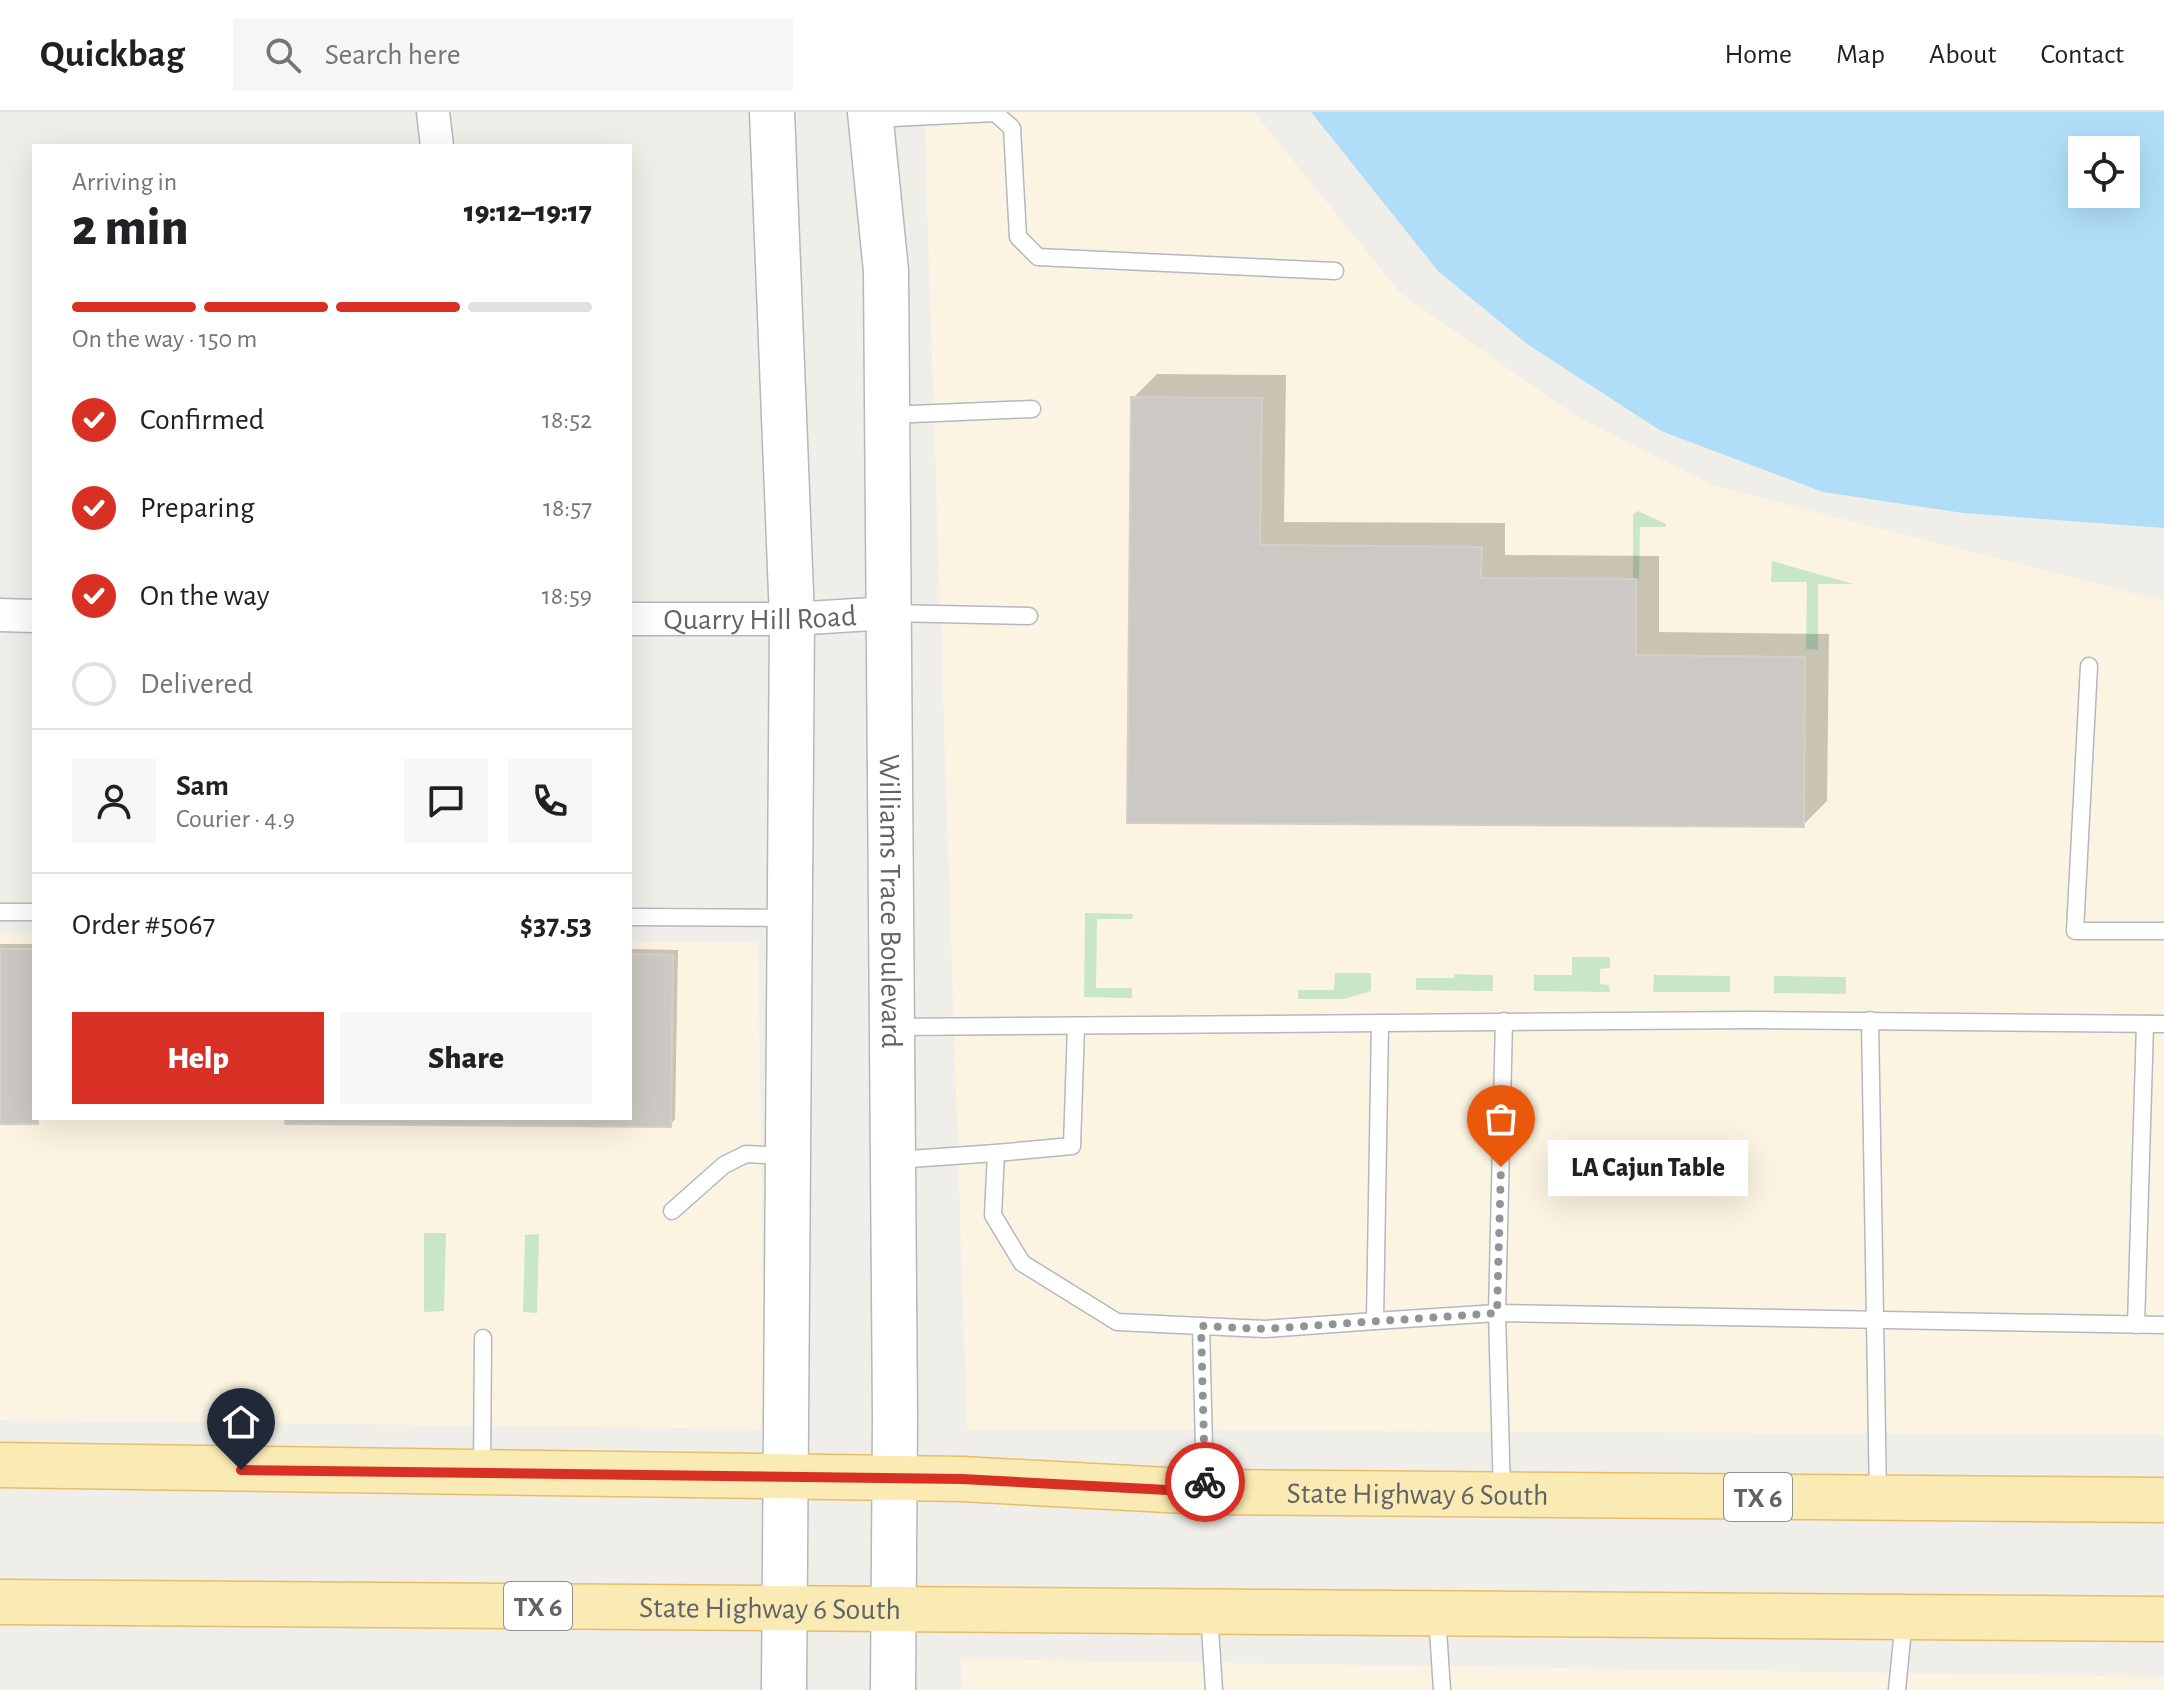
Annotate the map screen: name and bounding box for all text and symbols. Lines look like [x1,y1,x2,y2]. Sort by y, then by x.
search box [233,19,793,91]
icon: search [261,33,305,77]
text: Quickbag [40,36,185,74]
text: Search here [325,40,461,70]
text: Home [1725,41,1792,69]
text: Map [1836,41,1885,69]
text: About [1929,41,1997,69]
text: Contact [2041,41,2124,69]
map controls [2068,136,2140,208]
button: locate [2068,136,2140,208]
text: Arriving in [72,169,177,195]
text: 19:12–19:17 [464,197,592,227]
text: 2 min [72,202,188,254]
text: On the way · 150 m [72,326,257,352]
icon: check [72,398,116,442]
text: Confirmed [140,405,264,435]
text: 18:52 [542,407,592,433]
icon: check [72,486,116,530]
text: Preparing [140,493,255,523]
text: 18:57 [543,495,592,521]
icon: check [72,574,116,618]
text: On the way [140,581,269,611]
text: 18:59 [542,583,592,609]
street label: Quarry Hill Road [664,601,857,635]
text: Delivered [140,669,253,699]
street label: Williams Trace Boulevard [874,754,906,1048]
button: person [72,759,156,843]
button: chat [404,759,488,843]
button: phone [508,759,592,843]
text: Sam [176,771,229,801]
text: Courier · 4.9 [176,806,295,832]
text: Order #5067 [72,910,215,940]
text: $37.53 [520,910,592,940]
button: Help [72,1012,324,1104]
button: Share [340,1012,592,1104]
pin [1467,1085,1535,1167]
icon: bag [1479,1097,1523,1141]
callout: LA Cajun Table [1549,1139,1749,1195]
text: LA Cajun Table [1571,1155,1725,1181]
pin [207,1388,275,1470]
icon: home [219,1400,263,1444]
courier [1165,1442,1245,1522]
icon: bike [1183,1460,1227,1504]
road number: TX 6 [1724,1473,1792,1521]
street label: State Highway 6 South [1286,1479,1549,1511]
road number: TX 6 [504,1582,572,1630]
street label: State Highway 6 South [639,1593,901,1625]

